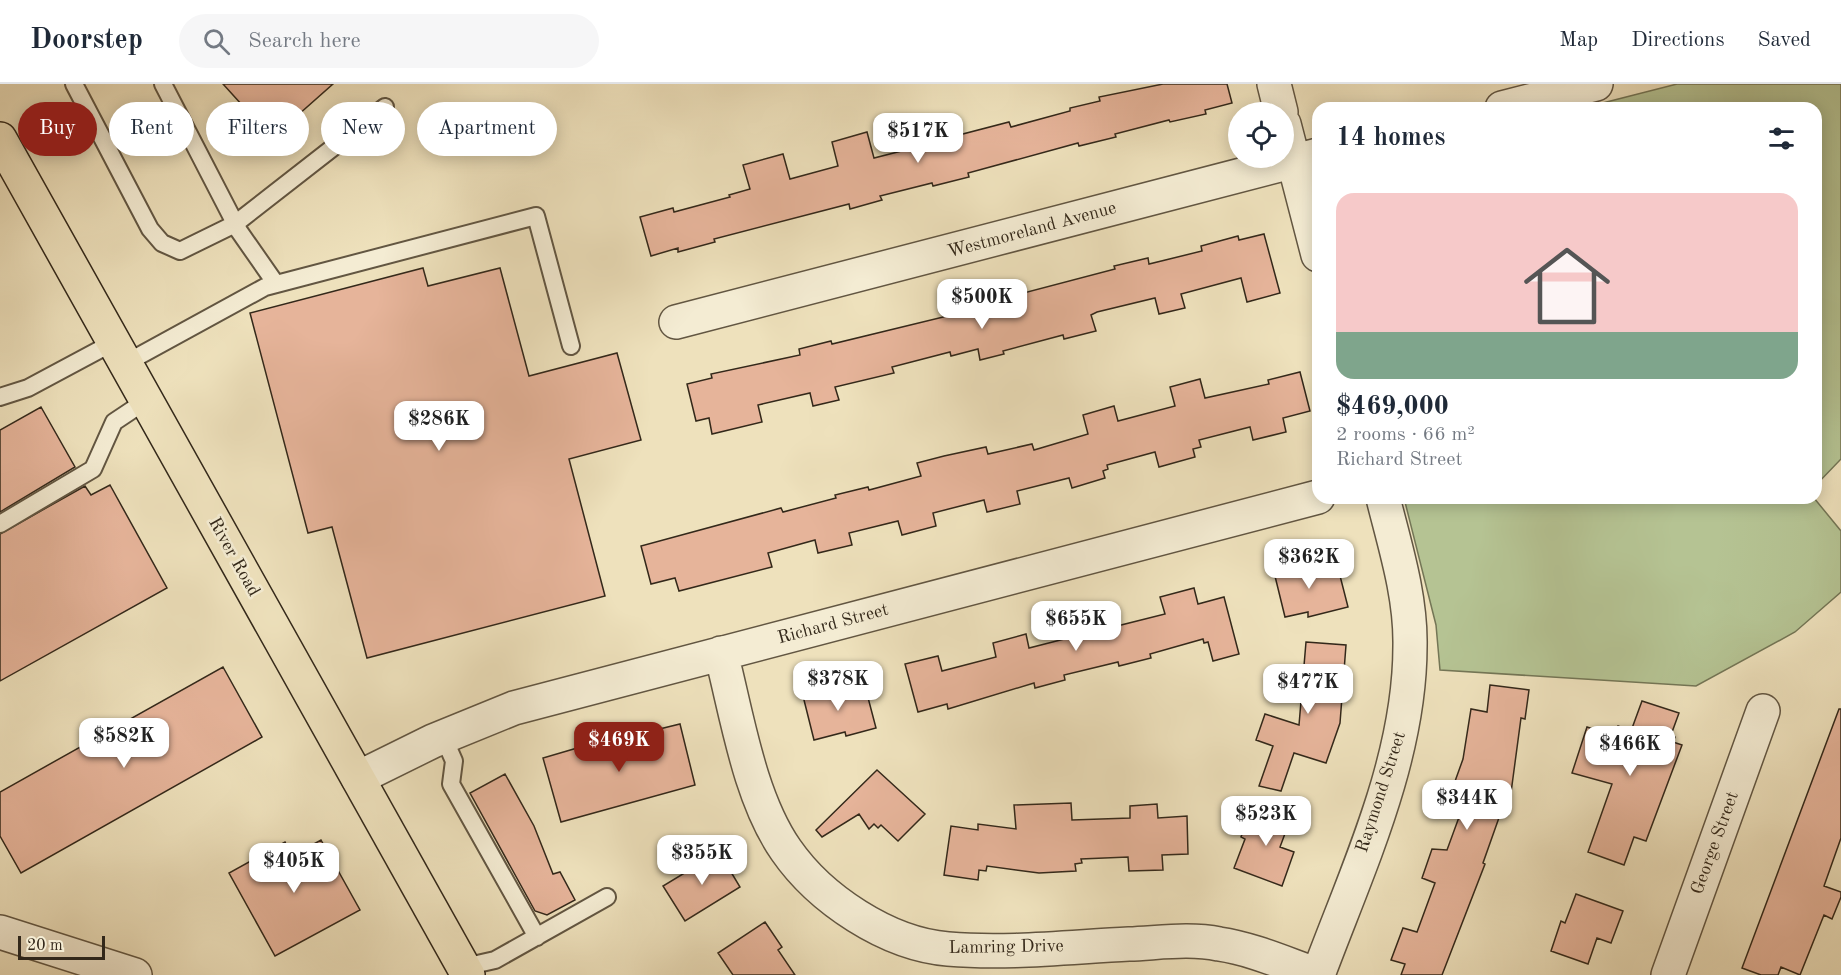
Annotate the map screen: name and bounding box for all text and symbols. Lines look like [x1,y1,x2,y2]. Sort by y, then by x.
search box [179,14,599,68]
icon: search [200,25,233,58]
text: Doorstep [30,27,143,55]
text: Search here [248,30,361,52]
text: Map [1559,30,1598,51]
text: Directions [1631,30,1725,51]
text: Saved [1758,30,1811,51]
chip: Buy [18,102,97,156]
chip: Rent [109,102,194,156]
chip: Filters [206,102,309,156]
chip: New [321,102,405,156]
chip: Apartment [417,102,557,156]
map controls [1228,102,1294,168]
button: locate [1228,102,1294,168]
pin: $517K [876,113,960,164]
text: $517K [887,122,949,142]
icon: filters [1765,122,1798,155]
text: 14 homes [1336,125,1445,151]
street label: Westmoreland Avenue [946,199,1118,261]
icon: home [1513,232,1621,340]
pin: $500K [940,279,1024,330]
text: $500K [951,288,1013,308]
text: $469,000 [1336,394,1449,420]
pin: $286K [397,401,481,452]
text: $286K [408,410,470,430]
text: 2 rooms · 66 m² [1336,425,1475,445]
text: Richard Street [1336,450,1462,470]
street label: River Road [205,514,263,600]
pin: $362K [1267,539,1351,590]
text: $362K [1278,548,1340,568]
street label: Richard Street [776,601,890,647]
pin: $655K [1034,601,1118,652]
text: $655K [1045,610,1107,630]
pin: $378K [796,661,880,712]
pin: $477K [1266,664,1350,715]
text: $378K [807,670,869,690]
text: $477K [1277,673,1339,693]
pin: $582K [82,718,166,769]
pin: $469K [577,722,661,773]
pin: $466K [1588,726,1672,777]
text: $582K [93,727,155,747]
street label: Raymond Street [1353,729,1409,855]
text: $469K [588,731,650,751]
text: $466K [1599,735,1661,755]
pin: $344K [1425,780,1509,831]
text: $344K [1436,789,1498,809]
street label: George Street [1688,789,1742,897]
pin: $523K [1224,796,1308,847]
text: $523K [1235,805,1297,825]
pin: $355K [660,835,744,886]
pin: $405K [252,843,336,894]
text: $355K [671,844,733,864]
text: $405K [263,852,325,872]
scale bar [18,933,105,960]
street label: Lamring Drive [948,937,1064,957]
text: 20 m [27,938,63,954]

